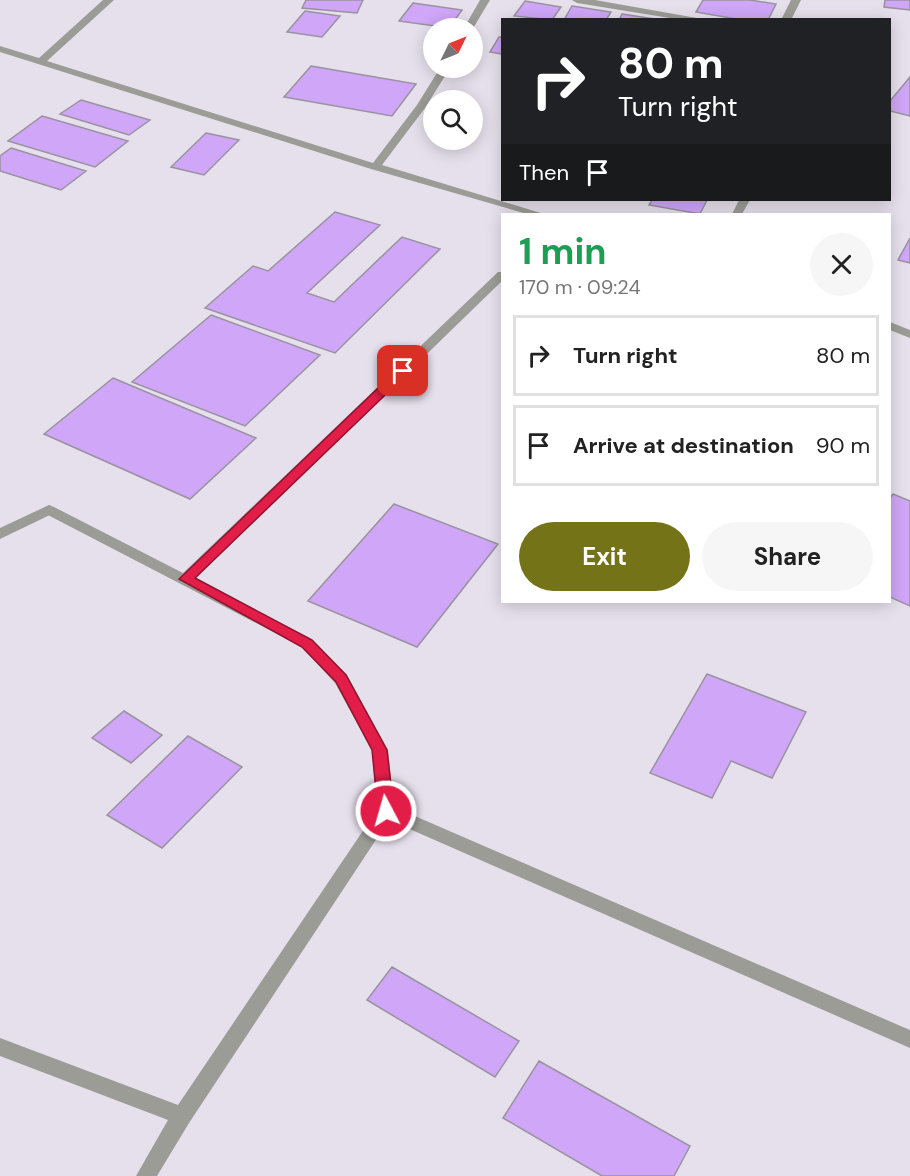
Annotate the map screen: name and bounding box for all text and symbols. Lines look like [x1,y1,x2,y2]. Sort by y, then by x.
north arrow [423,18,483,78]
map controls [423,18,483,150]
text: 80 m [618,36,724,91]
icon: right [519,42,597,120]
text: Turn right [618,89,738,124]
button: search [423,90,483,150]
icon: arrive [581,156,614,189]
text: Then [519,158,569,187]
text: 1 min [519,228,607,275]
button: close [810,233,873,296]
text: 170 m · 09:24 [519,274,641,300]
icon: right [522,339,555,372]
text: Turn right [573,341,678,370]
text: 80 m [816,341,870,370]
pin [377,345,428,396]
icon: arrive [386,354,419,387]
icon: arrive [522,429,555,462]
text: Arrive at destination [573,431,794,460]
text: 90 m [816,431,870,460]
button: Exit [519,522,690,591]
button: Share [702,522,873,591]
position arrow [354,779,418,843]

